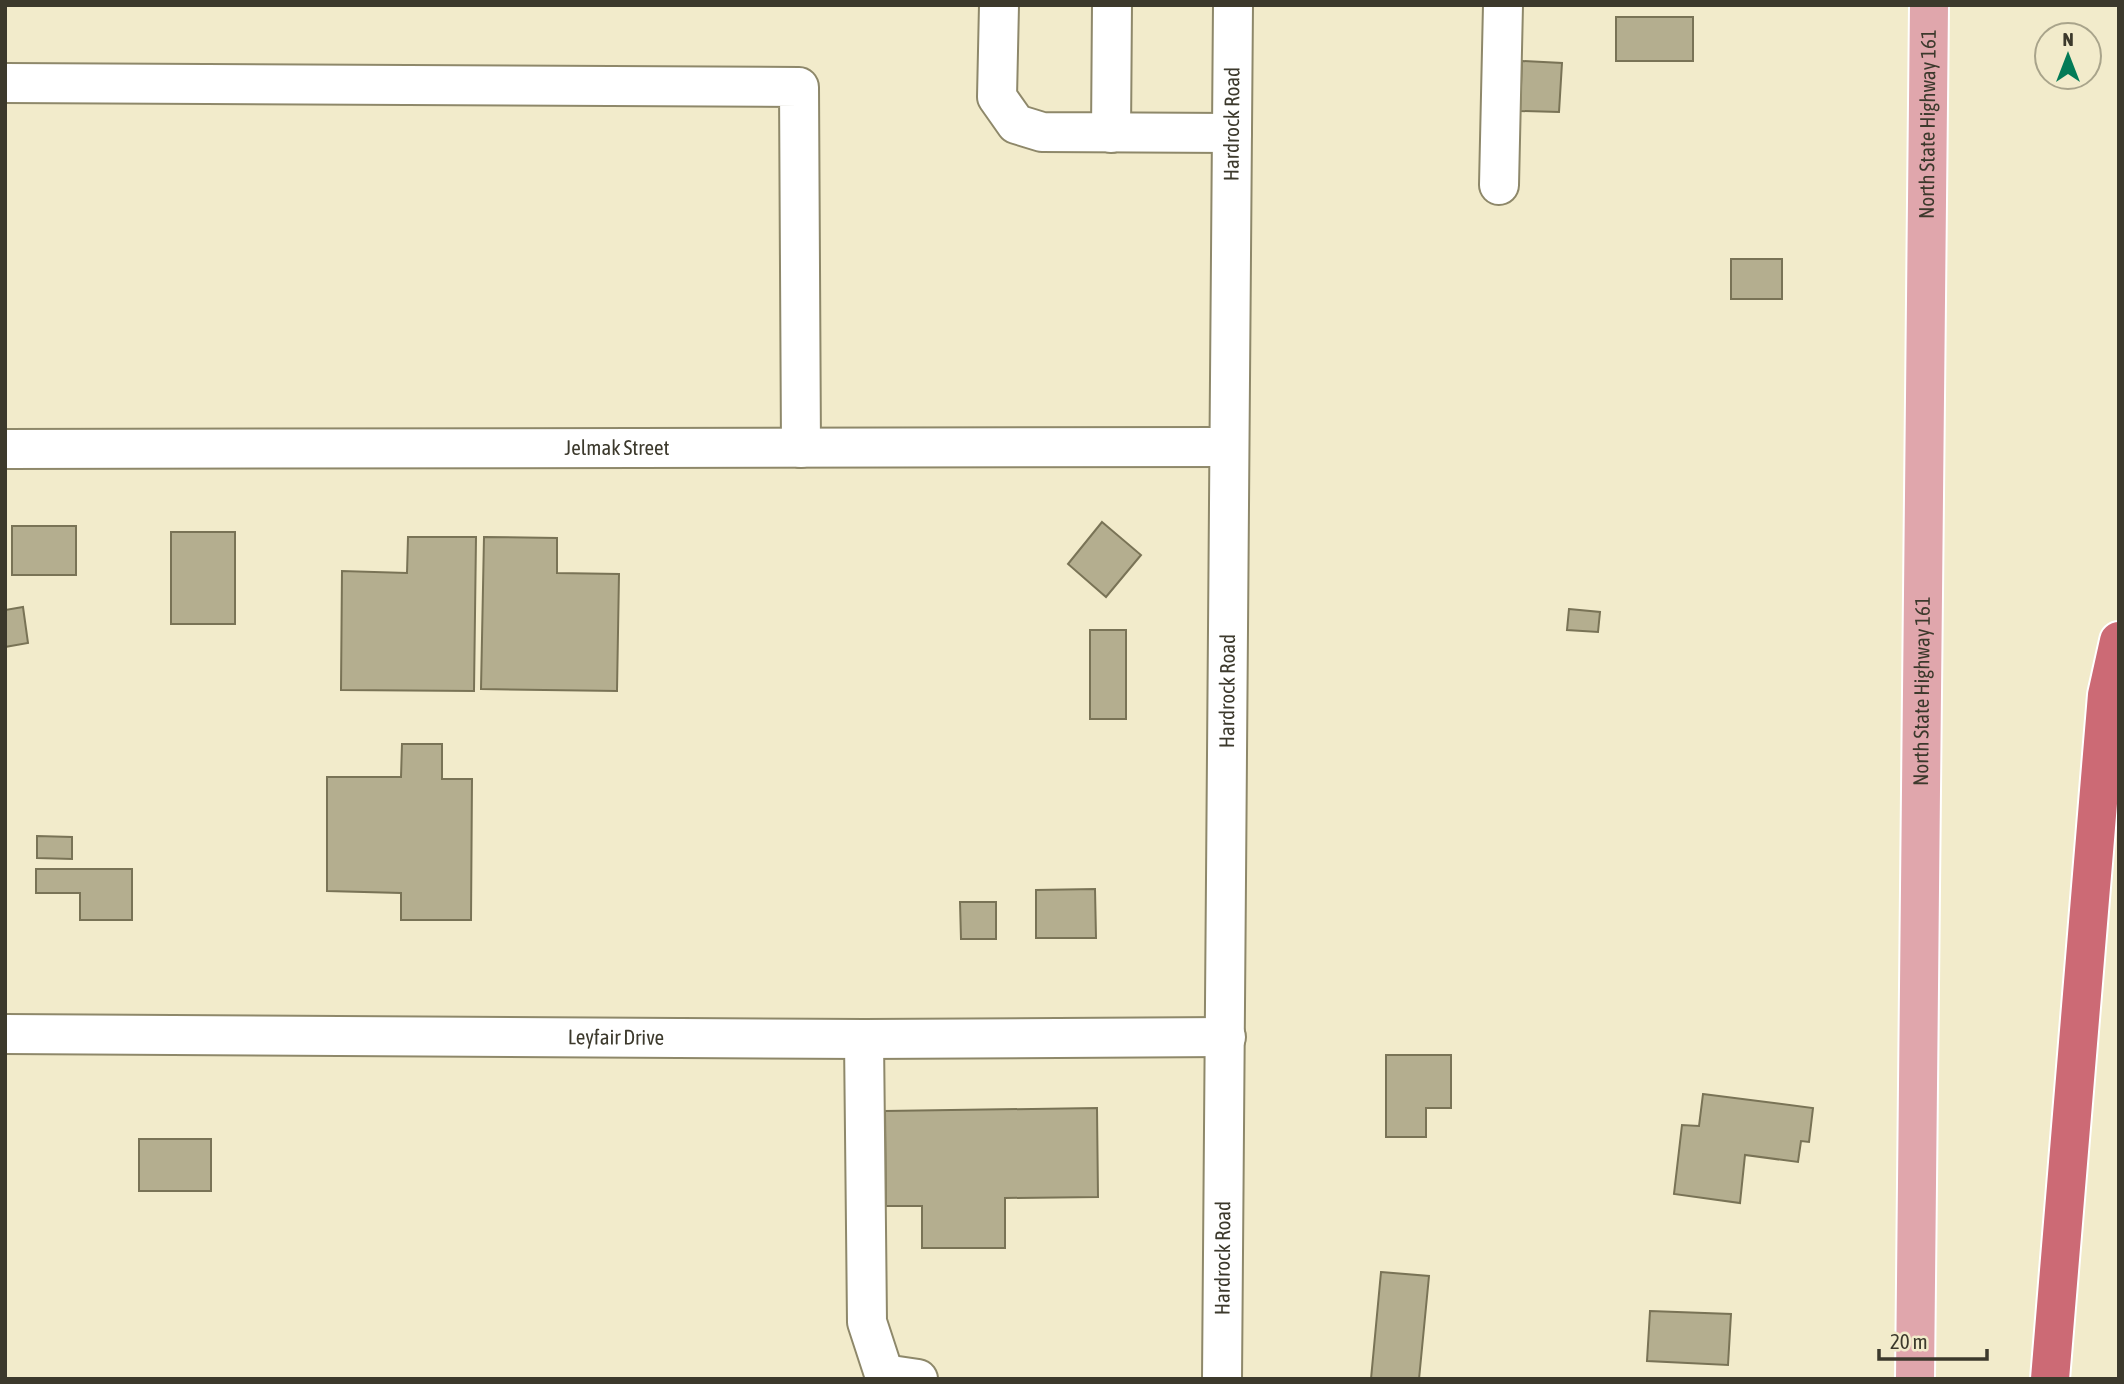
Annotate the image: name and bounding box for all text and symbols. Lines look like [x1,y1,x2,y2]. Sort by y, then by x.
north arrow [2033,21,2103,91]
text: N [2062,28,2074,50]
street label: North State Highway 161 [1914,29,1940,219]
street label: Hardrock Road [1219,67,1244,181]
street label: Jelmak Street [564,435,670,459]
street label: North State Highway 161 [1908,596,1934,786]
street label: Hardrock Road [1214,634,1239,748]
street label: Leyfair Drive [568,1024,664,1049]
street label: Hardrock Road [1210,1201,1234,1315]
scale bar [1879,1318,1988,1362]
text: 20 m [1890,1329,1928,1353]

